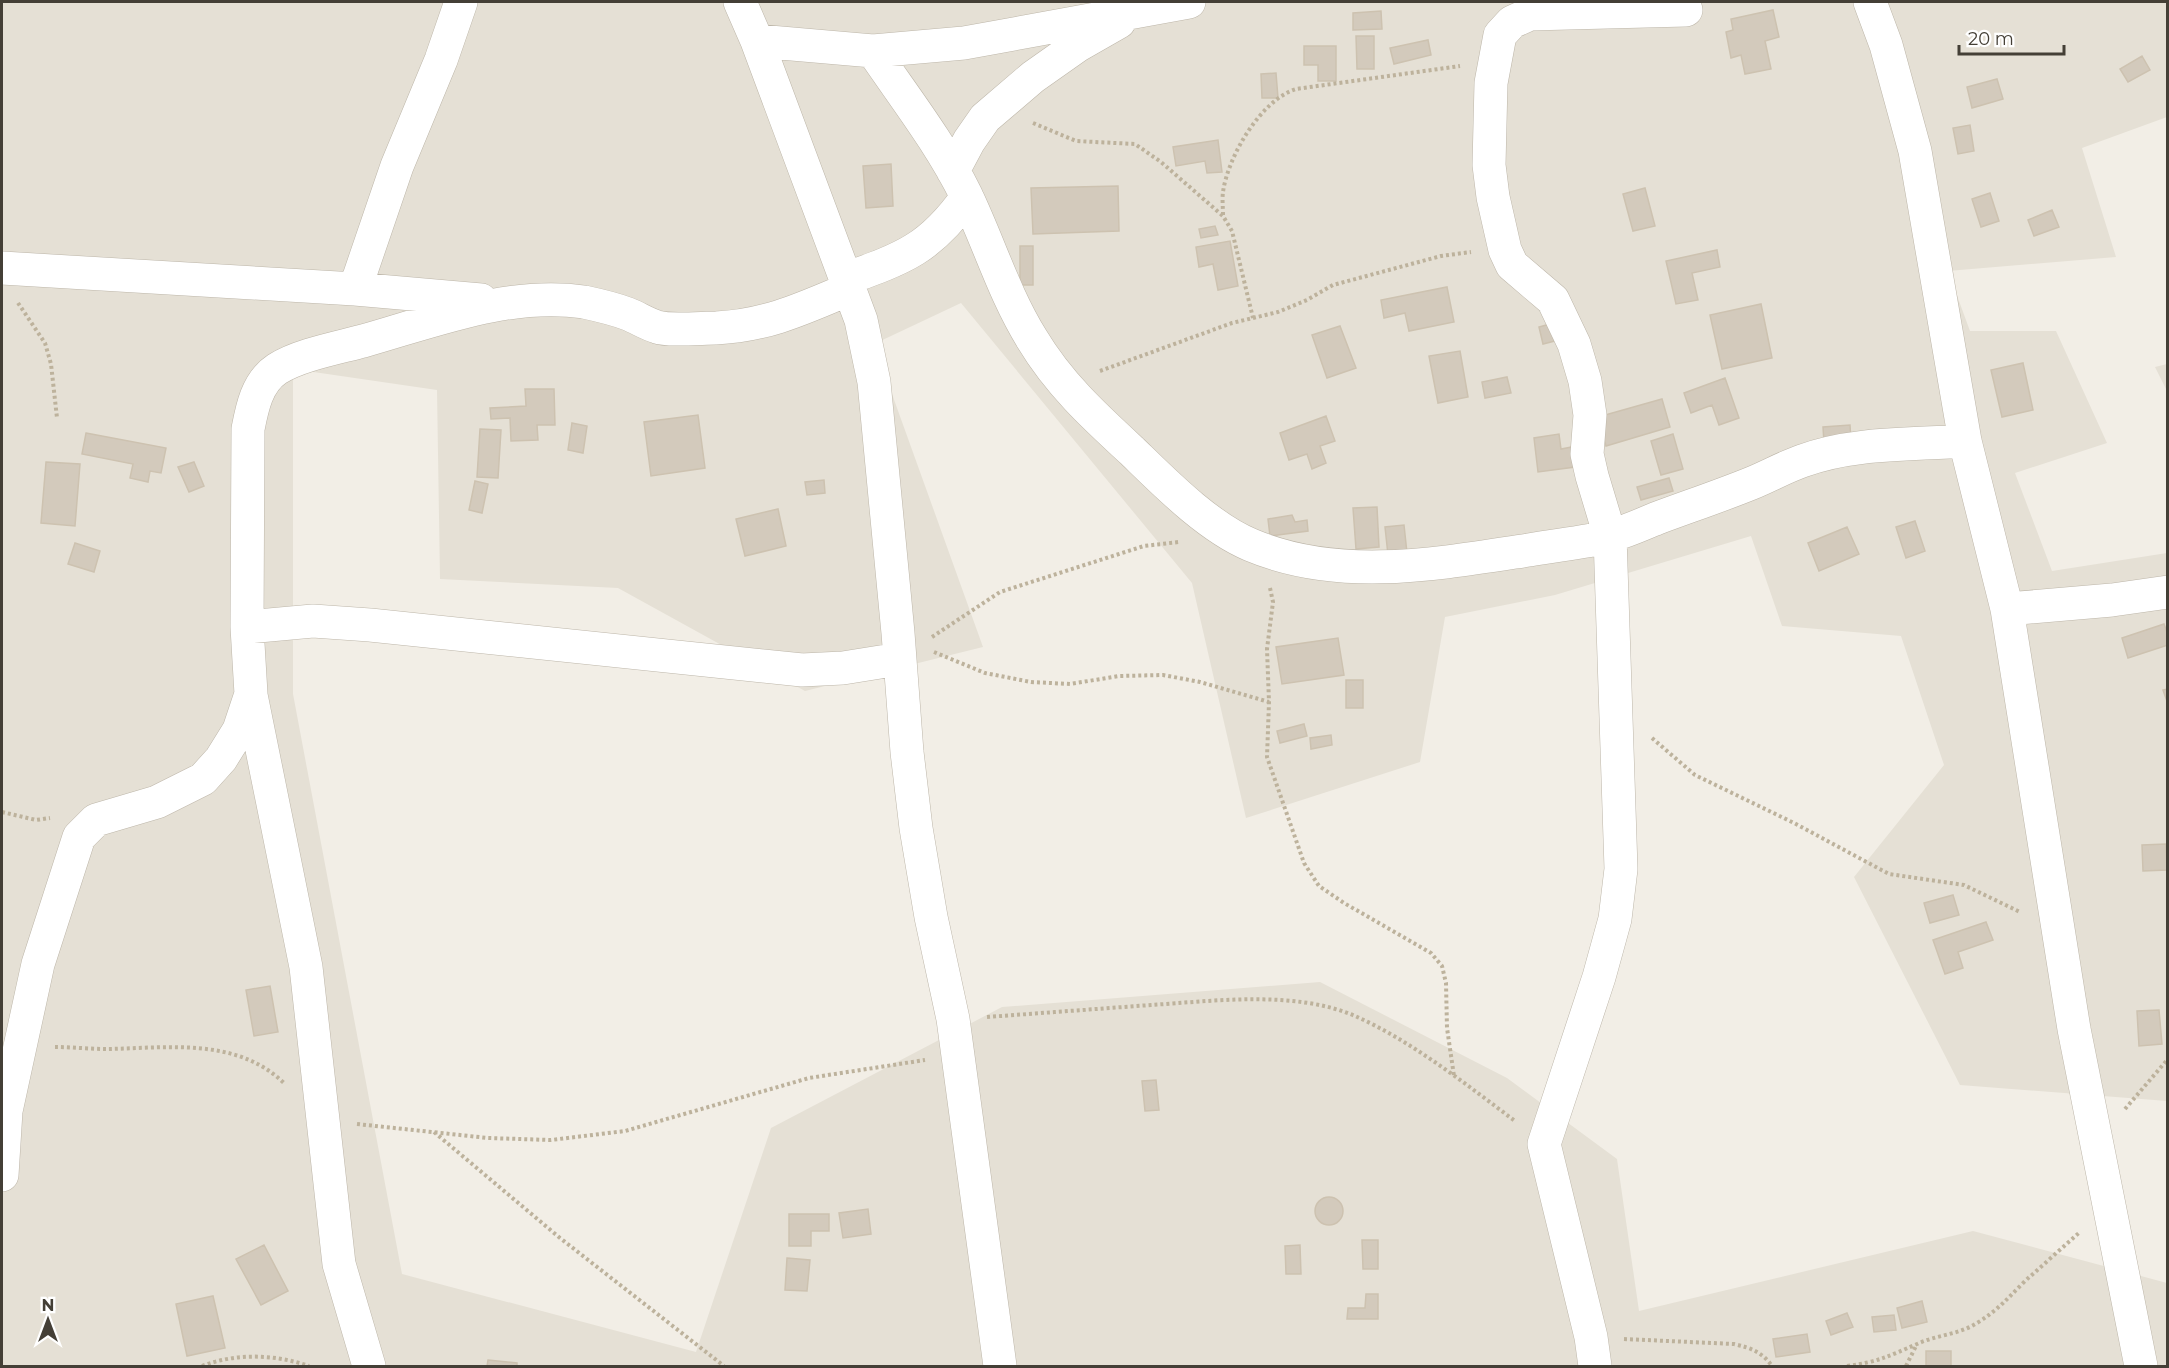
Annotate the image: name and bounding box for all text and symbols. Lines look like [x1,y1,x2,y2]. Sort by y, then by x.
scale bar [1959,18,2064,56]
text: 20 m [1968,28,2014,50]
north arrow [18,1290,78,1350]
text: N [42,1296,54,1315]

